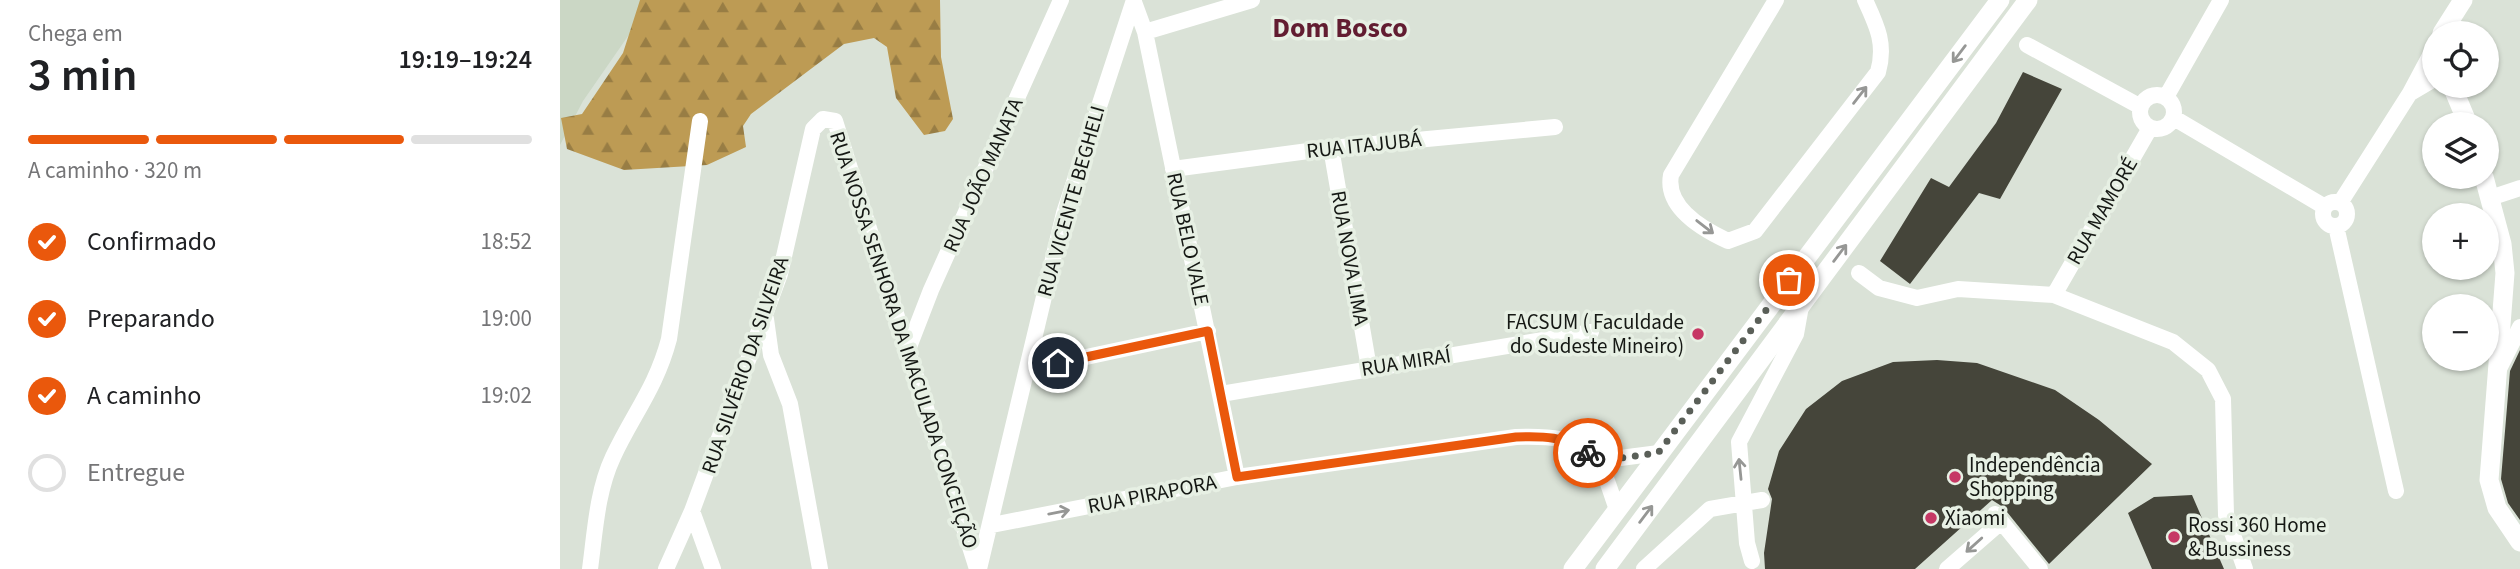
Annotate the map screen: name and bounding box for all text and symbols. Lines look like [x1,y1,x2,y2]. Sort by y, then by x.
district label: Dom Bosco [1272,8,1408,48]
text: Chega em [28,17,123,50]
map controls [2422,21,2499,371]
button: locate [2422,21,2499,98]
text: 19:19–19:24 [399,41,532,78]
text: 3 min [28,43,137,108]
one-way arrow [1952,45,1967,64]
one-way arrow [1853,86,1868,105]
street label: RUA JOÃO MANATA [935,92,1031,257]
street label: RUA VICENTE BEGHELI [1029,102,1113,300]
button: layers [2422,112,2499,189]
street label: RUA ITAJUBÁ [1305,124,1424,166]
street label: RUA NOSSA SENHORA DA IMACULADA CONCEIÇÃO [822,127,986,553]
street label: RUA MAMORÉ [2059,152,2145,270]
text: A caminho · 320 m [28,154,202,187]
street label: RUA BELO VALE [1159,170,1217,308]
street label: RUA NOVA LIMA [1323,188,1377,328]
button: + [2422,203,2499,280]
one-way arrow [1696,220,1714,235]
icon: check [28,223,66,261]
text: Confirmado [87,223,216,260]
text: 18:52 [481,225,532,258]
one-way arrow [1832,244,1847,263]
pin [1759,250,1819,310]
street label: RUA SILVÉRIO DA SILVEIRA [694,252,796,478]
icon: bag [1770,261,1808,299]
button: − [2422,294,2499,371]
icon: check [28,300,66,338]
text: Preparando [87,300,215,337]
text: 19:00 [481,302,532,335]
place label: FACSUM ( Faculdade do Sudeste Mineiro) [1506,307,1684,361]
marker: FACSUM ( Faculdade do Sudeste Mineiro) [1690,326,1706,342]
pin [1028,333,1088,393]
street label: RUA MIRAÍ [1359,340,1454,384]
icon: home [1039,344,1077,382]
icon: check [28,377,66,415]
text: A caminho [87,377,201,414]
text: 19:02 [481,379,532,412]
courier [1553,418,1623,488]
icon: bike [1569,434,1607,472]
place label: Independência Shopping [1969,450,2101,504]
text: Entregue [87,454,185,491]
one-way arrow [1733,458,1746,481]
street label: RUA PIRAPORA [1085,467,1220,521]
marker: Independência Shopping [1947,469,1963,485]
place label: Xiaomi [1945,503,2005,533]
one-way arrow [1047,505,1070,518]
one-way arrow [1638,505,1653,524]
marker: Xiaomi [1923,510,1939,526]
place label: Rossi 360 Home & Bussiness [2188,510,2326,564]
marker: Rossi 360 Home & Bussiness [2166,529,2182,545]
one-way arrow [1965,537,1983,553]

